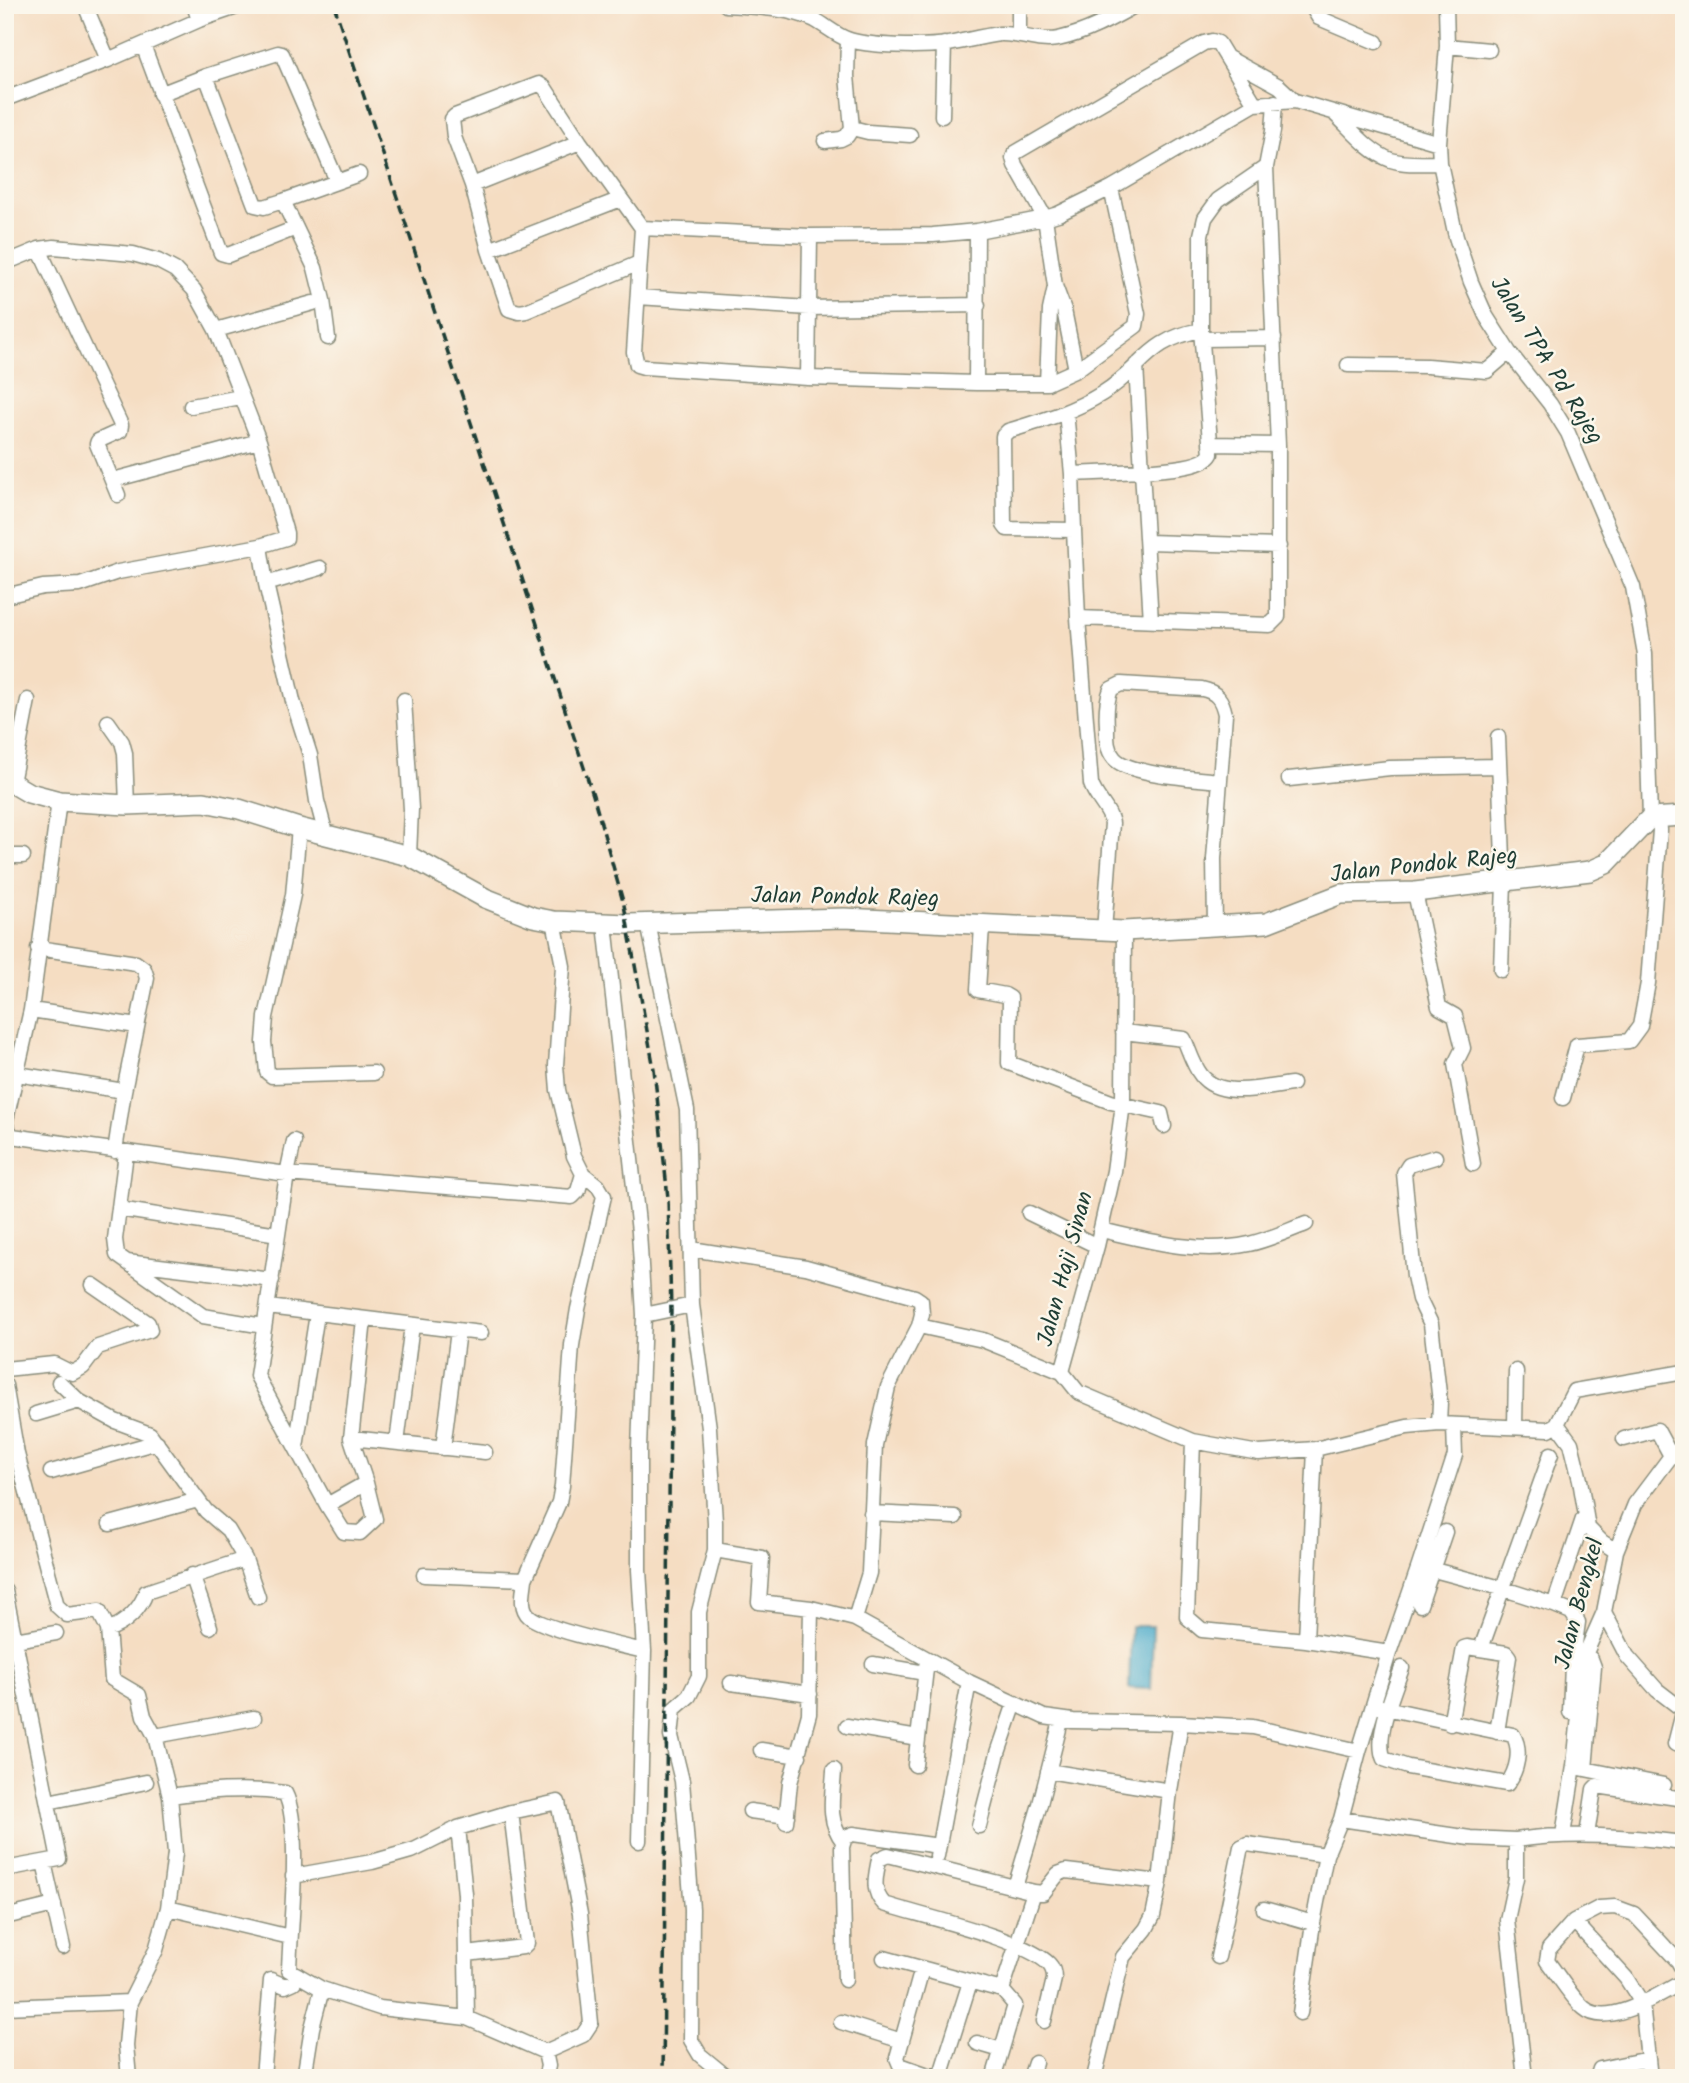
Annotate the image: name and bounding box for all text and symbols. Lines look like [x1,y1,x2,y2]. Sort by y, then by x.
street label: Jalan TPA Pd Rajeg [1480,270,1612,452]
street label: Jalan Pondok Rajeg [1329,838,1519,894]
street label: Jalan Pondok Rajeg [751,878,939,918]
street label: Jalan Haji Sinan [1028,1187,1104,1351]
street label: Jalan Bengkel [1545,1534,1615,1674]

